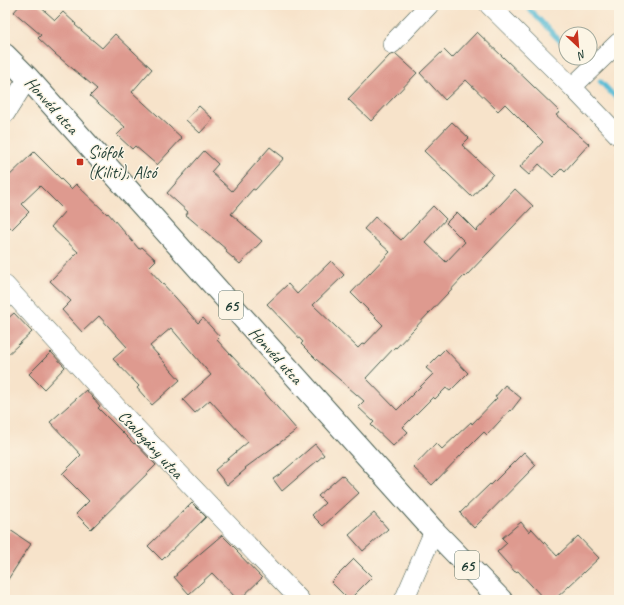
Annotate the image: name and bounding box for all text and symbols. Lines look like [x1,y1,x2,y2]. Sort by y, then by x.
north arrow [558,26,598,66]
text: N [574,47,589,64]
street label: Honvéd utca [20,72,84,139]
place label: Siófok (Kiliti), Alsó [88,142,160,183]
marker: Siófok (Kiliti), Alsó [75,157,85,167]
road number: 65 [219,291,243,319]
street label: Honvéd utca [244,322,308,389]
street label: Csalogány utca [114,406,188,484]
road number: 65 [455,551,479,579]

